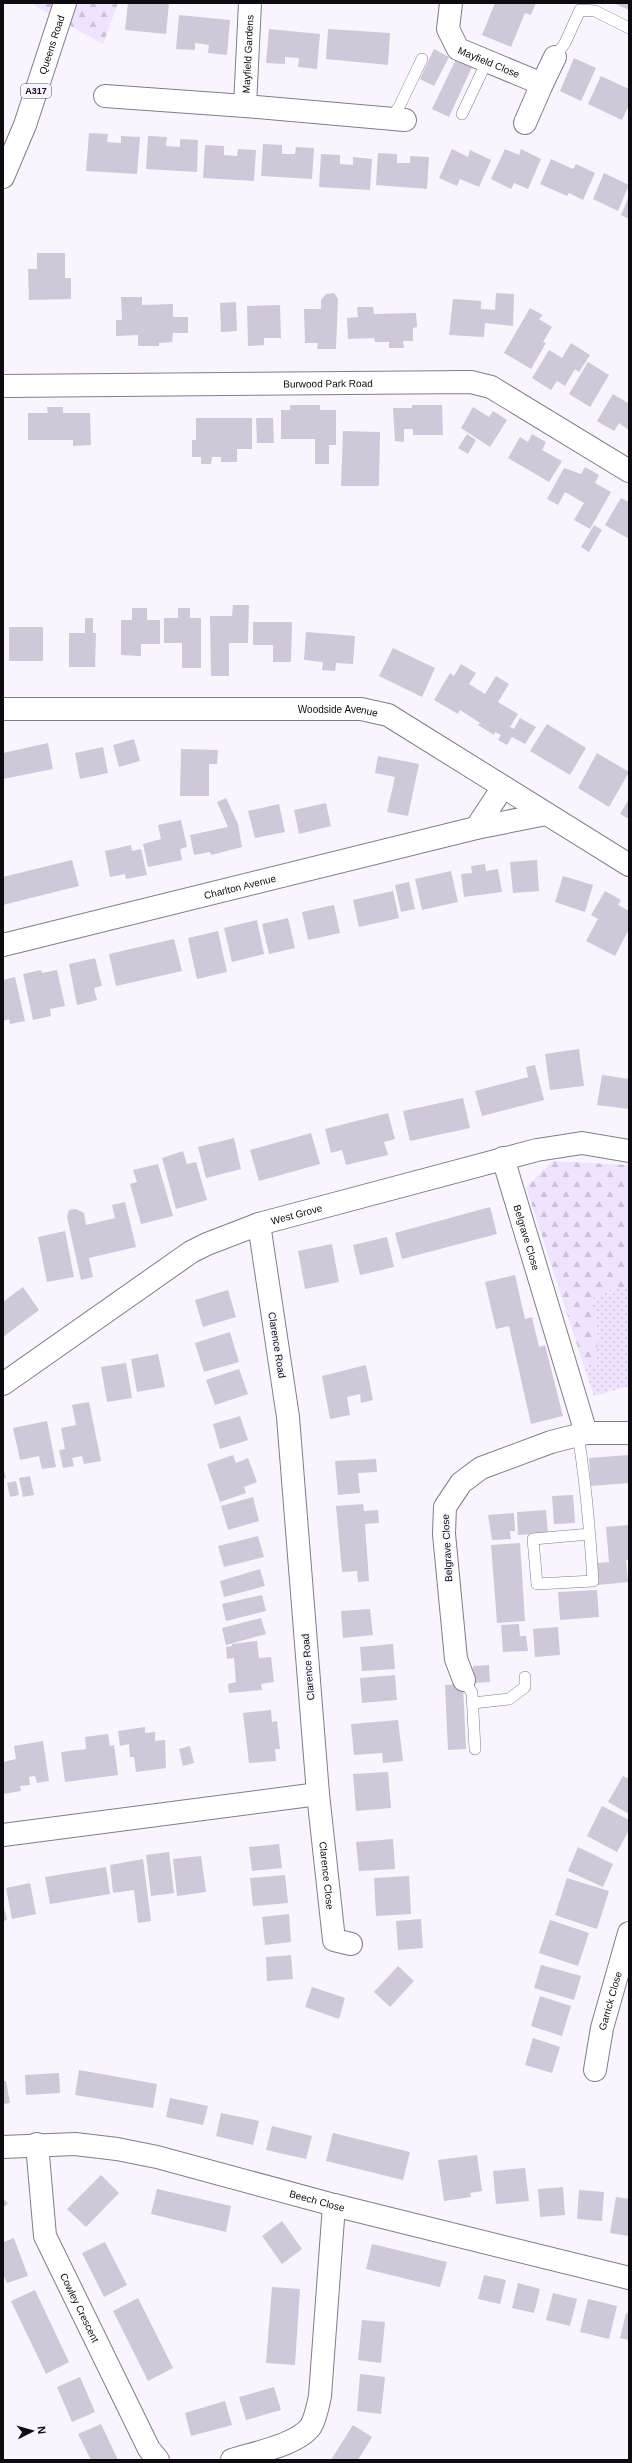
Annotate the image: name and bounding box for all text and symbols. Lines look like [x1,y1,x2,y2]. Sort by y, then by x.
street label: Queens Road [36,14,66,76]
street label: Mayfield Gardens [240,15,255,94]
street label: Mayfield Close [456,44,522,80]
road number: A317 [21,84,51,98]
street label: Burwood Park Road [283,377,373,389]
street label: Woodside Avenue [298,704,379,718]
street label: Charlton Avenue [203,872,277,901]
street label: West Grove [270,1202,324,1226]
street label: Belgrave Close [512,1203,542,1272]
street label: Clarence Road [266,1311,288,1379]
street label: Belgrave Close [440,1513,454,1582]
street label: Clarence Road [300,1633,316,1701]
street label: Clarence Close [318,1841,336,1911]
street label: Garrick Close [596,1970,623,2031]
street label: Beech Close [288,2188,346,2213]
street label: Cowley Crescent [58,2271,102,2344]
north arrow [12,2411,52,2451]
text: N [36,2425,48,2435]

